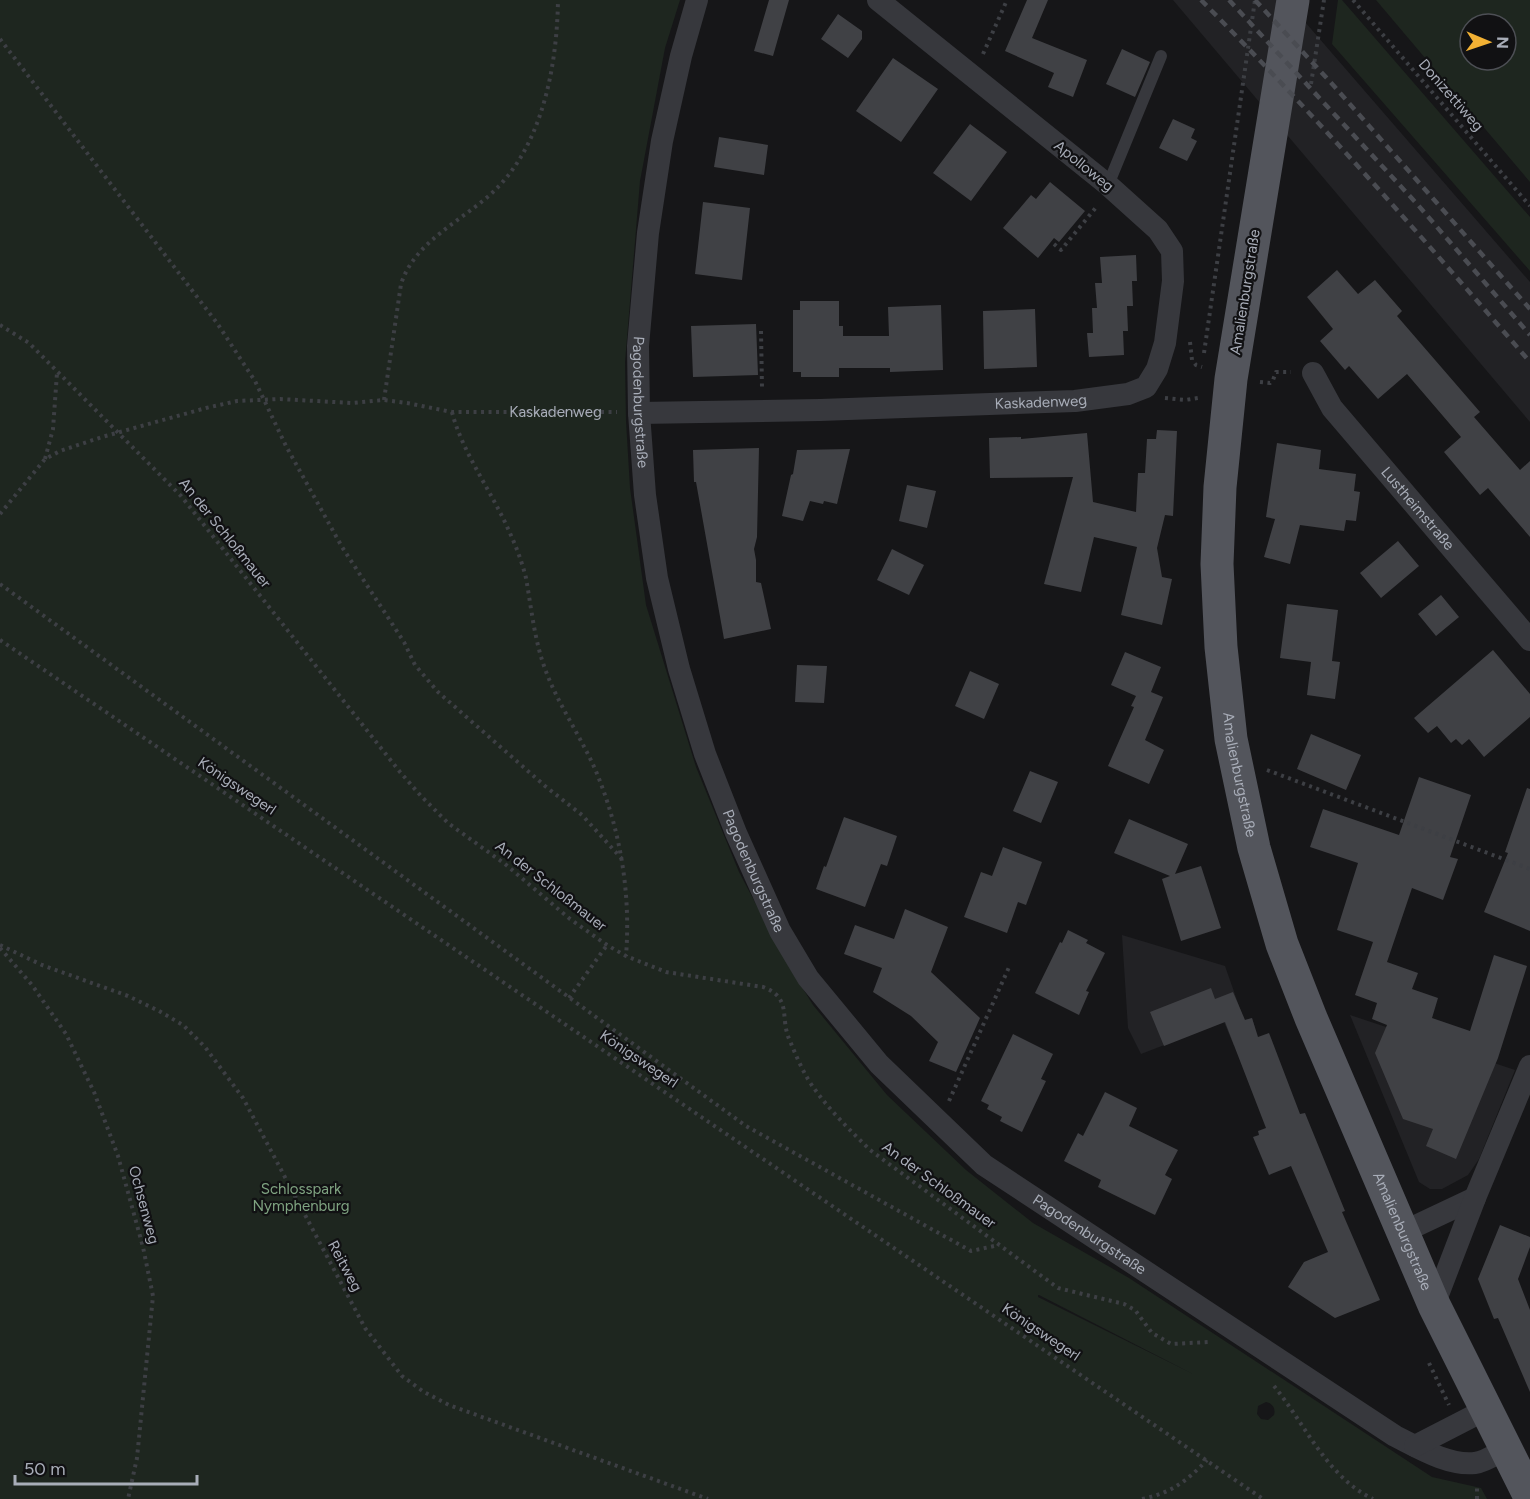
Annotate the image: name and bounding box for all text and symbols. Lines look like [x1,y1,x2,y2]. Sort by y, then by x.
north arrow [1458,12,1518,72]
text: N [1493,36,1512,49]
street label: Donizettiweg [1415,55,1487,135]
street label: Apolloweg [1051,137,1117,195]
street label: Amalienburgstraße [1226,228,1264,356]
street label: Pagodenburgstraße [629,335,652,469]
street label: Kaskadenweg [994,391,1088,413]
street label: Kaskadenweg [509,403,602,421]
street label: Lustheimstraße [1377,463,1458,554]
street label: An der Schloßmauer [175,474,275,592]
street label: Amalienburgstraße [1219,711,1261,839]
street label: Königswegerl [194,753,280,819]
street label: Pagodenburgstraße [719,807,788,935]
street label: An der Schloßmauer [492,837,610,935]
street label: Königswegerl [596,1026,682,1092]
street label: An der Schloßmauer [879,1138,999,1232]
street label: Ochsenweg [125,1164,163,1246]
street label: Amalienburgstraße [1369,1169,1436,1293]
park label: Schlosspark Nymphenburg [252,1180,350,1215]
street label: Pagodenburgstraße [1029,1191,1150,1278]
street label: Reitweg [324,1237,366,1295]
street label: Königswegerl [998,1299,1084,1365]
scale bar [15,1448,196,1486]
text: 50 m [24,1458,66,1480]

